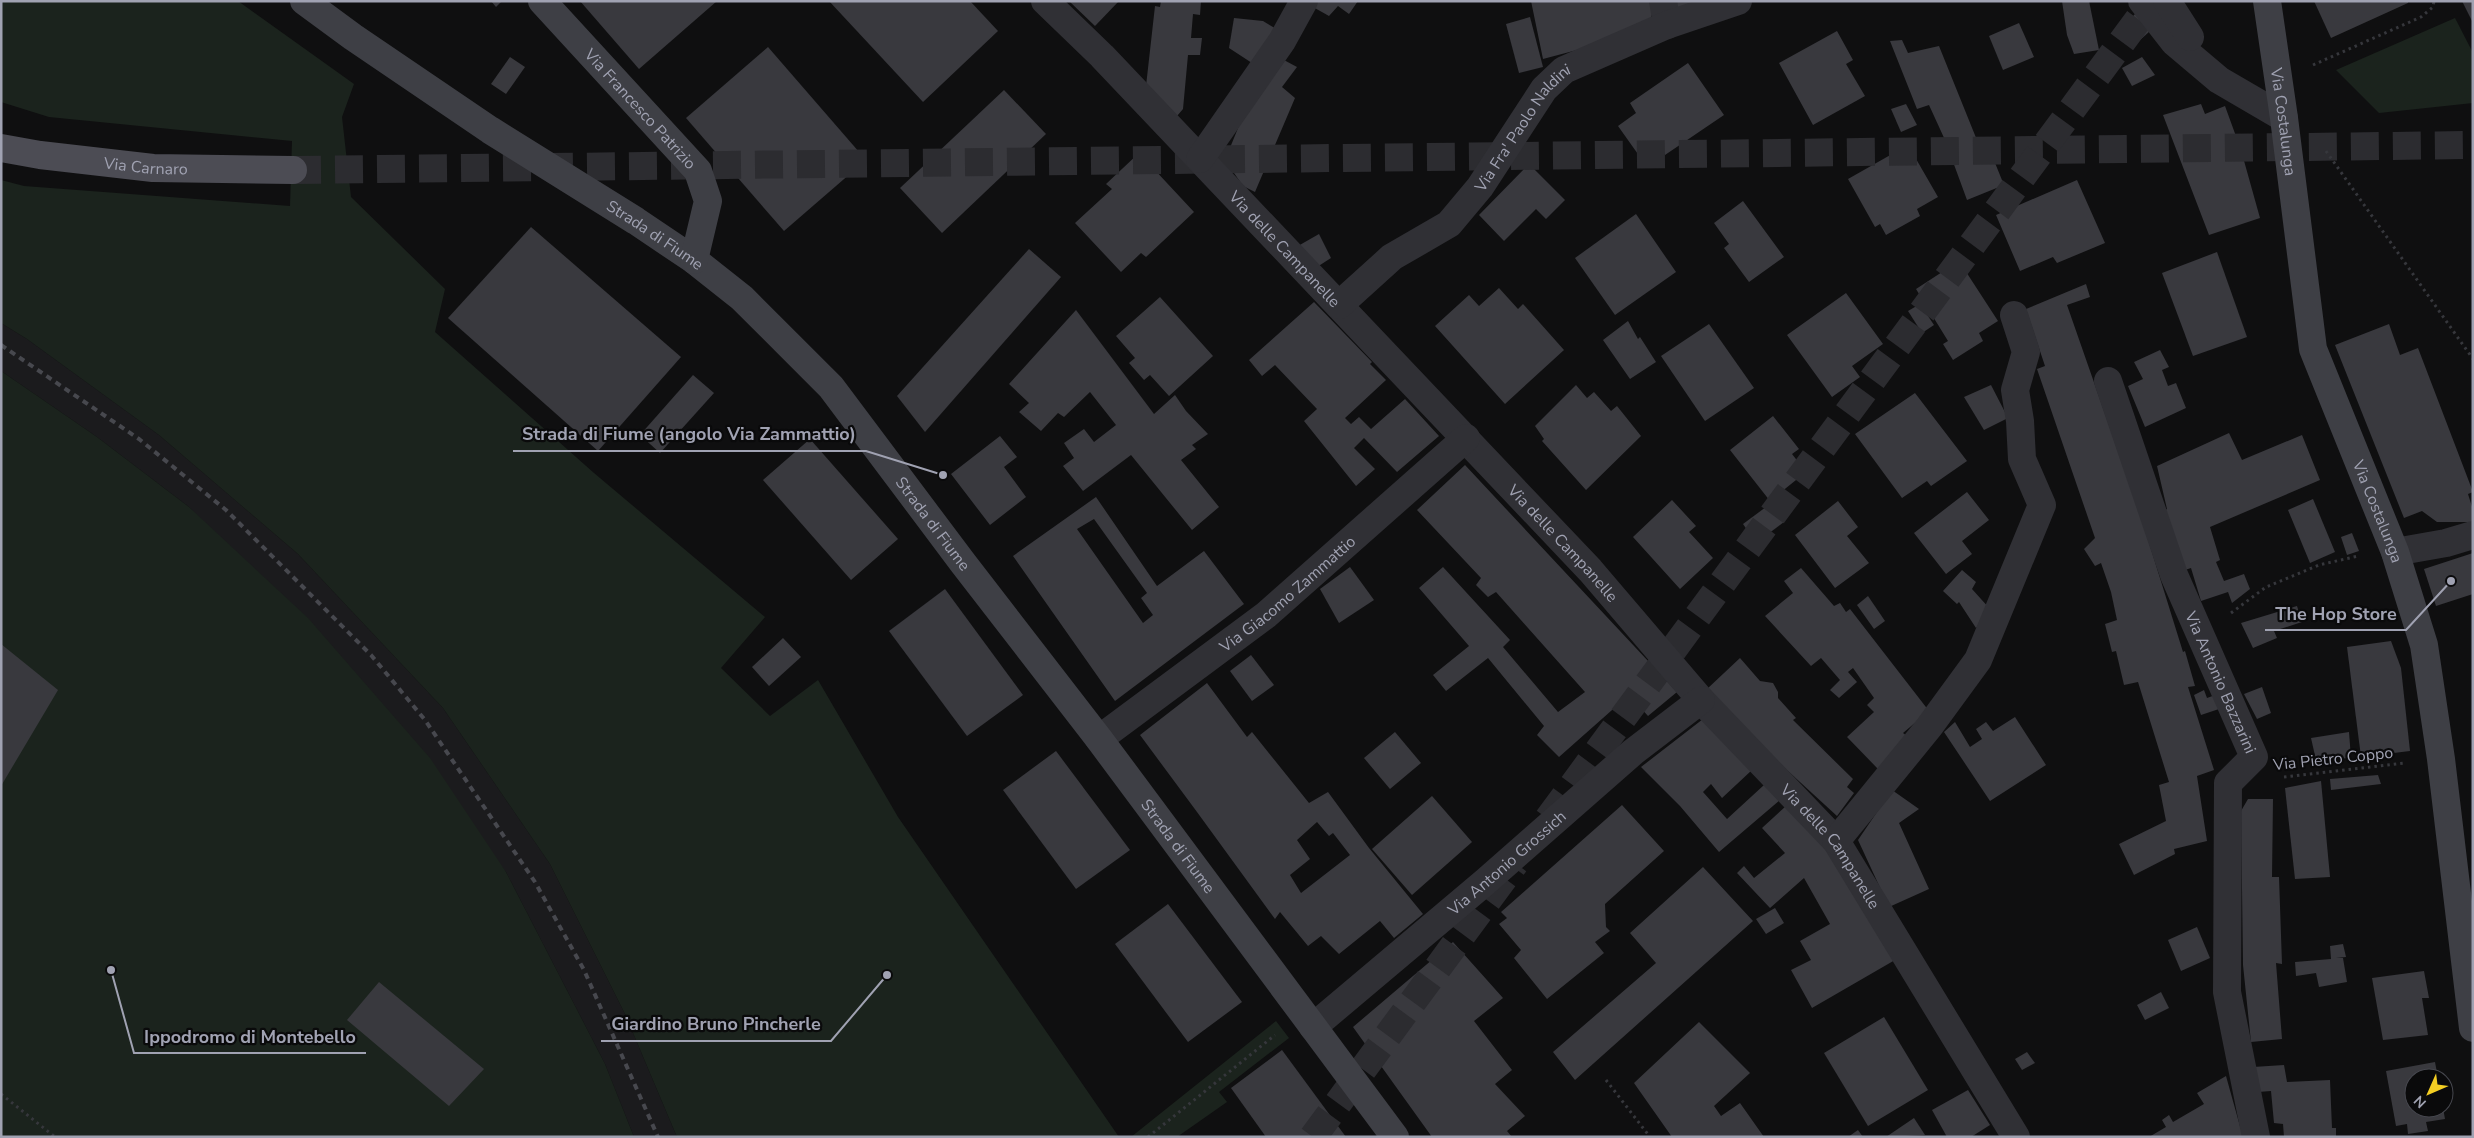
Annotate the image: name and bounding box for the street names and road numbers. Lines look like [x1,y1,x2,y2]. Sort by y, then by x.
street label: Via Francesco Patrizio [578,43,701,174]
street label: Via Fra' Paolo Naldini [1469,59,1574,197]
street label: Via Costalunga [2265,65,2301,177]
street label: Via Carnaro [101,152,188,180]
street label: Via delle Campanelle [1223,186,1345,313]
street label: Strada di Fiume [602,195,708,276]
street label: Via Costalunga [2347,456,2408,566]
street label: Strada di Fiume [890,473,975,576]
street label: Via delle Campanelle [1502,479,1623,607]
street label: Via Giacomo Zammattio [1215,531,1361,658]
street label: Via Antonio Bazzarini [2179,607,2261,757]
street label: Via Pietro Coppo [2271,742,2394,776]
street label: Via delle Campanelle [1774,779,1885,913]
street label: Strada di Fiume [1135,795,1220,898]
street label: Via Antonio Grossich [1443,806,1571,922]

